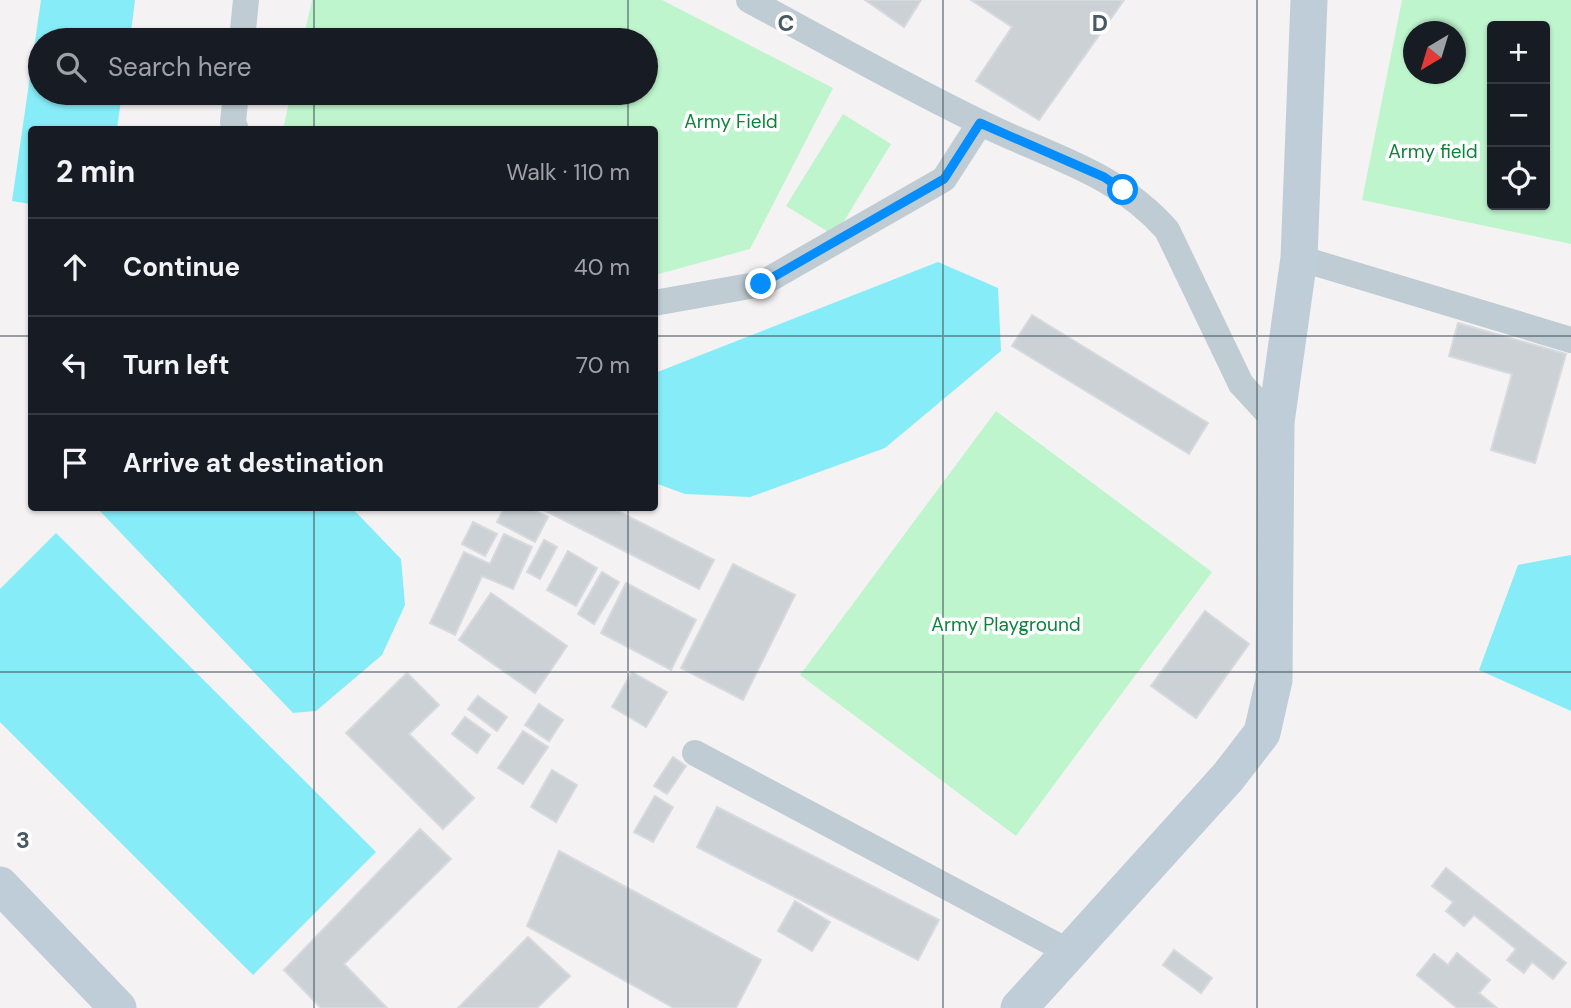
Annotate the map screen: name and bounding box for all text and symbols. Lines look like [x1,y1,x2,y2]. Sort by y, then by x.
text: C [778,8,794,38]
text: D [1092,8,1108,38]
north arrow [1403,21,1466,84]
map controls [1487,21,1550,210]
button: + [1487,21,1550,84]
search box [28,28,658,105]
icon: search [52,48,90,86]
text: Search here [108,50,251,84]
button: − [1487,84,1550,147]
park label: Army Field [684,109,778,134]
park label: Army field [1388,139,1478,164]
button: locate [1487,147,1550,210]
text: 2 min [56,152,135,191]
text: Walk · 110 m [506,157,630,187]
route start [1107,174,1138,205]
icon: ahead [56,248,94,286]
text: Continue [123,250,240,284]
text: 40 m [574,252,630,282]
route end [745,268,776,299]
icon: left [56,346,94,384]
text: Turn left [123,348,230,382]
text: 70 m [576,350,630,380]
icon: arrive [56,444,94,482]
text: Arrive at destination [123,446,384,480]
park label: Army Playground [931,612,1081,637]
text: 3 [16,825,30,855]

